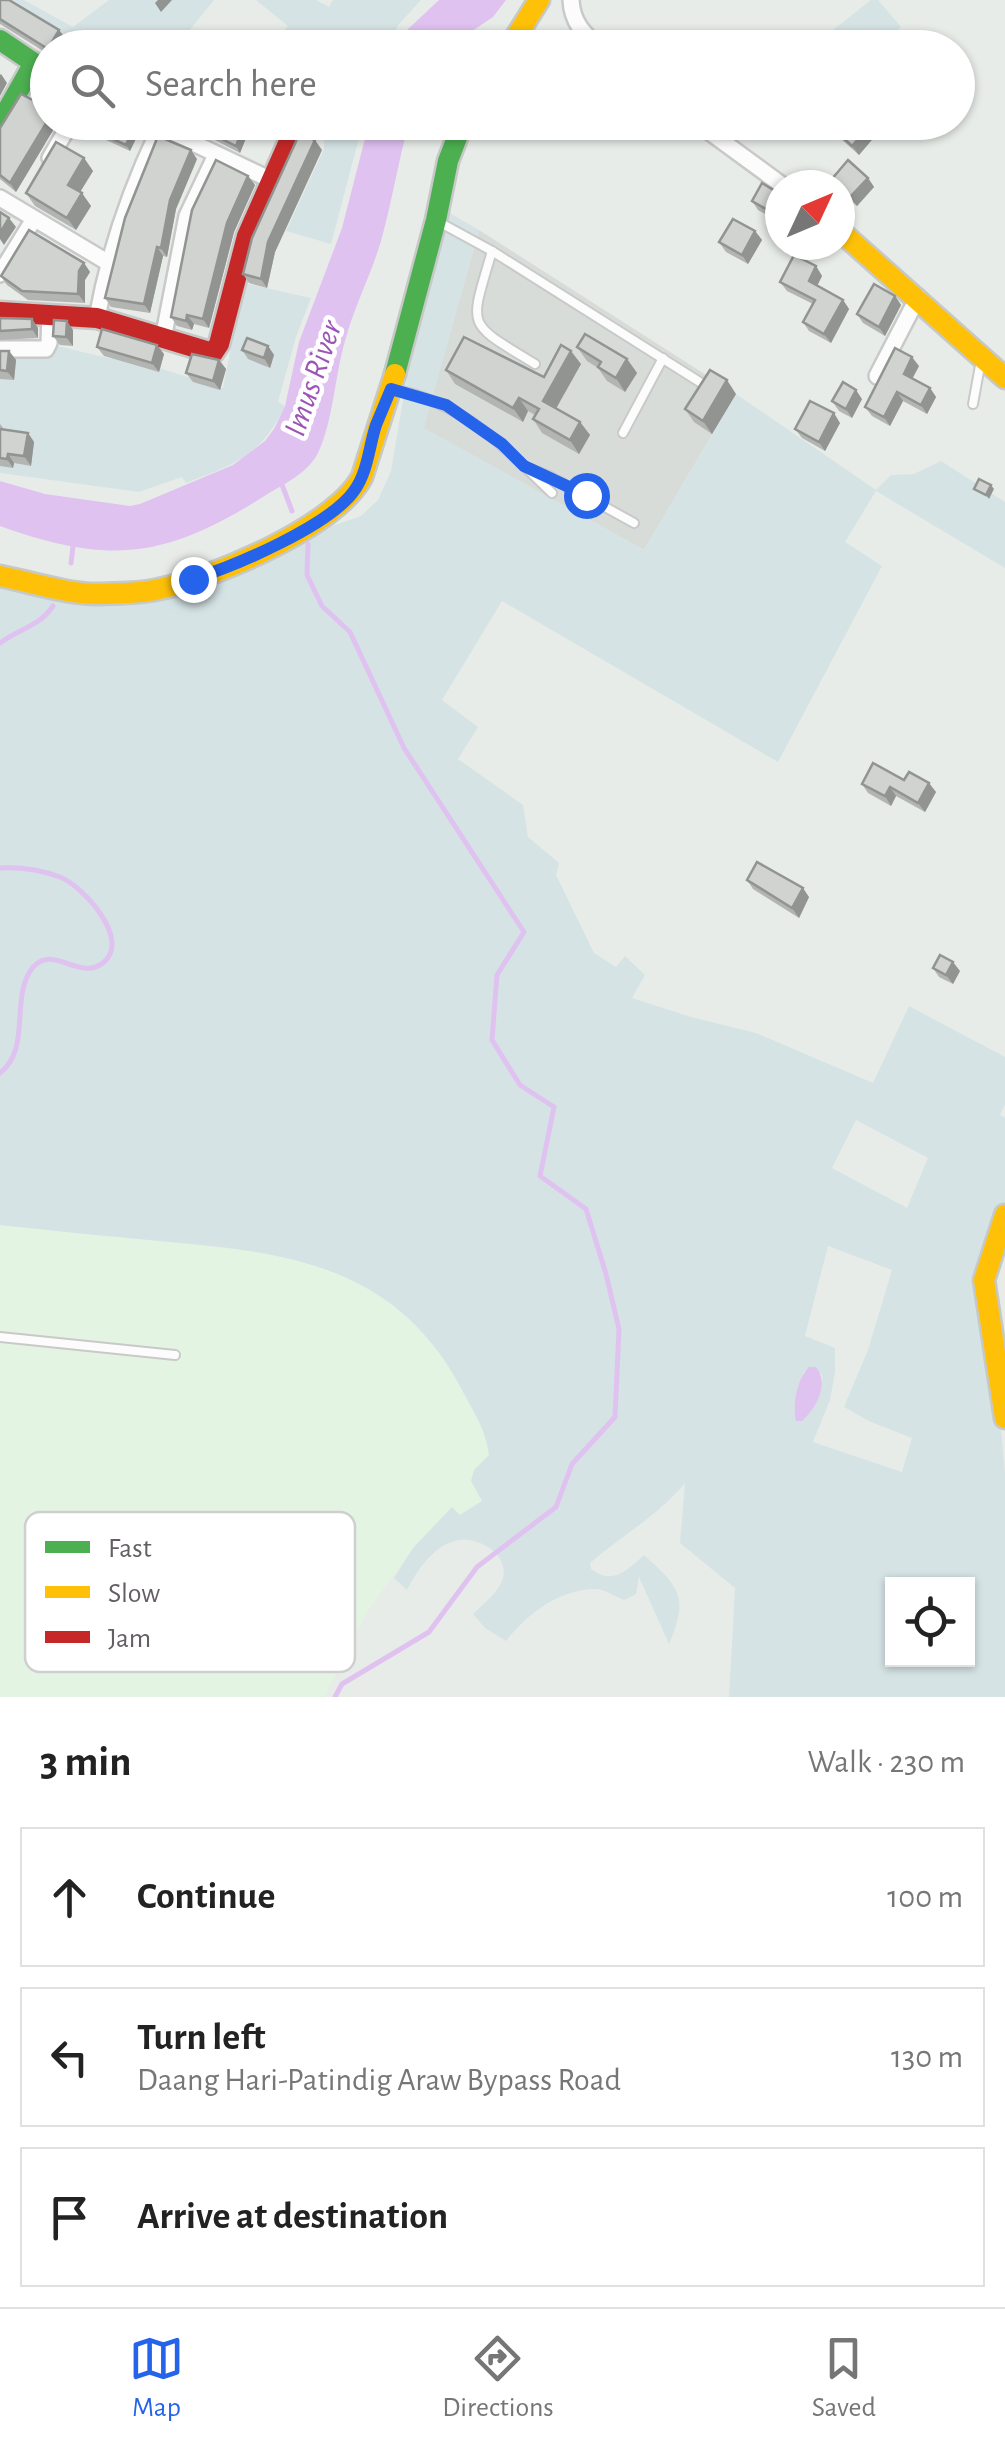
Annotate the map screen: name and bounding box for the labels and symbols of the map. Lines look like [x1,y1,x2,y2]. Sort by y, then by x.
north arrow [765,170,855,260]
water label: Imus River [278,315,348,440]
route start [564,473,610,519]
route end [171,557,217,603]
legend [25,1512,355,1672]
text: Fast [108,1535,152,1563]
text: Slow [108,1580,160,1608]
text: Jam [108,1625,151,1653]

